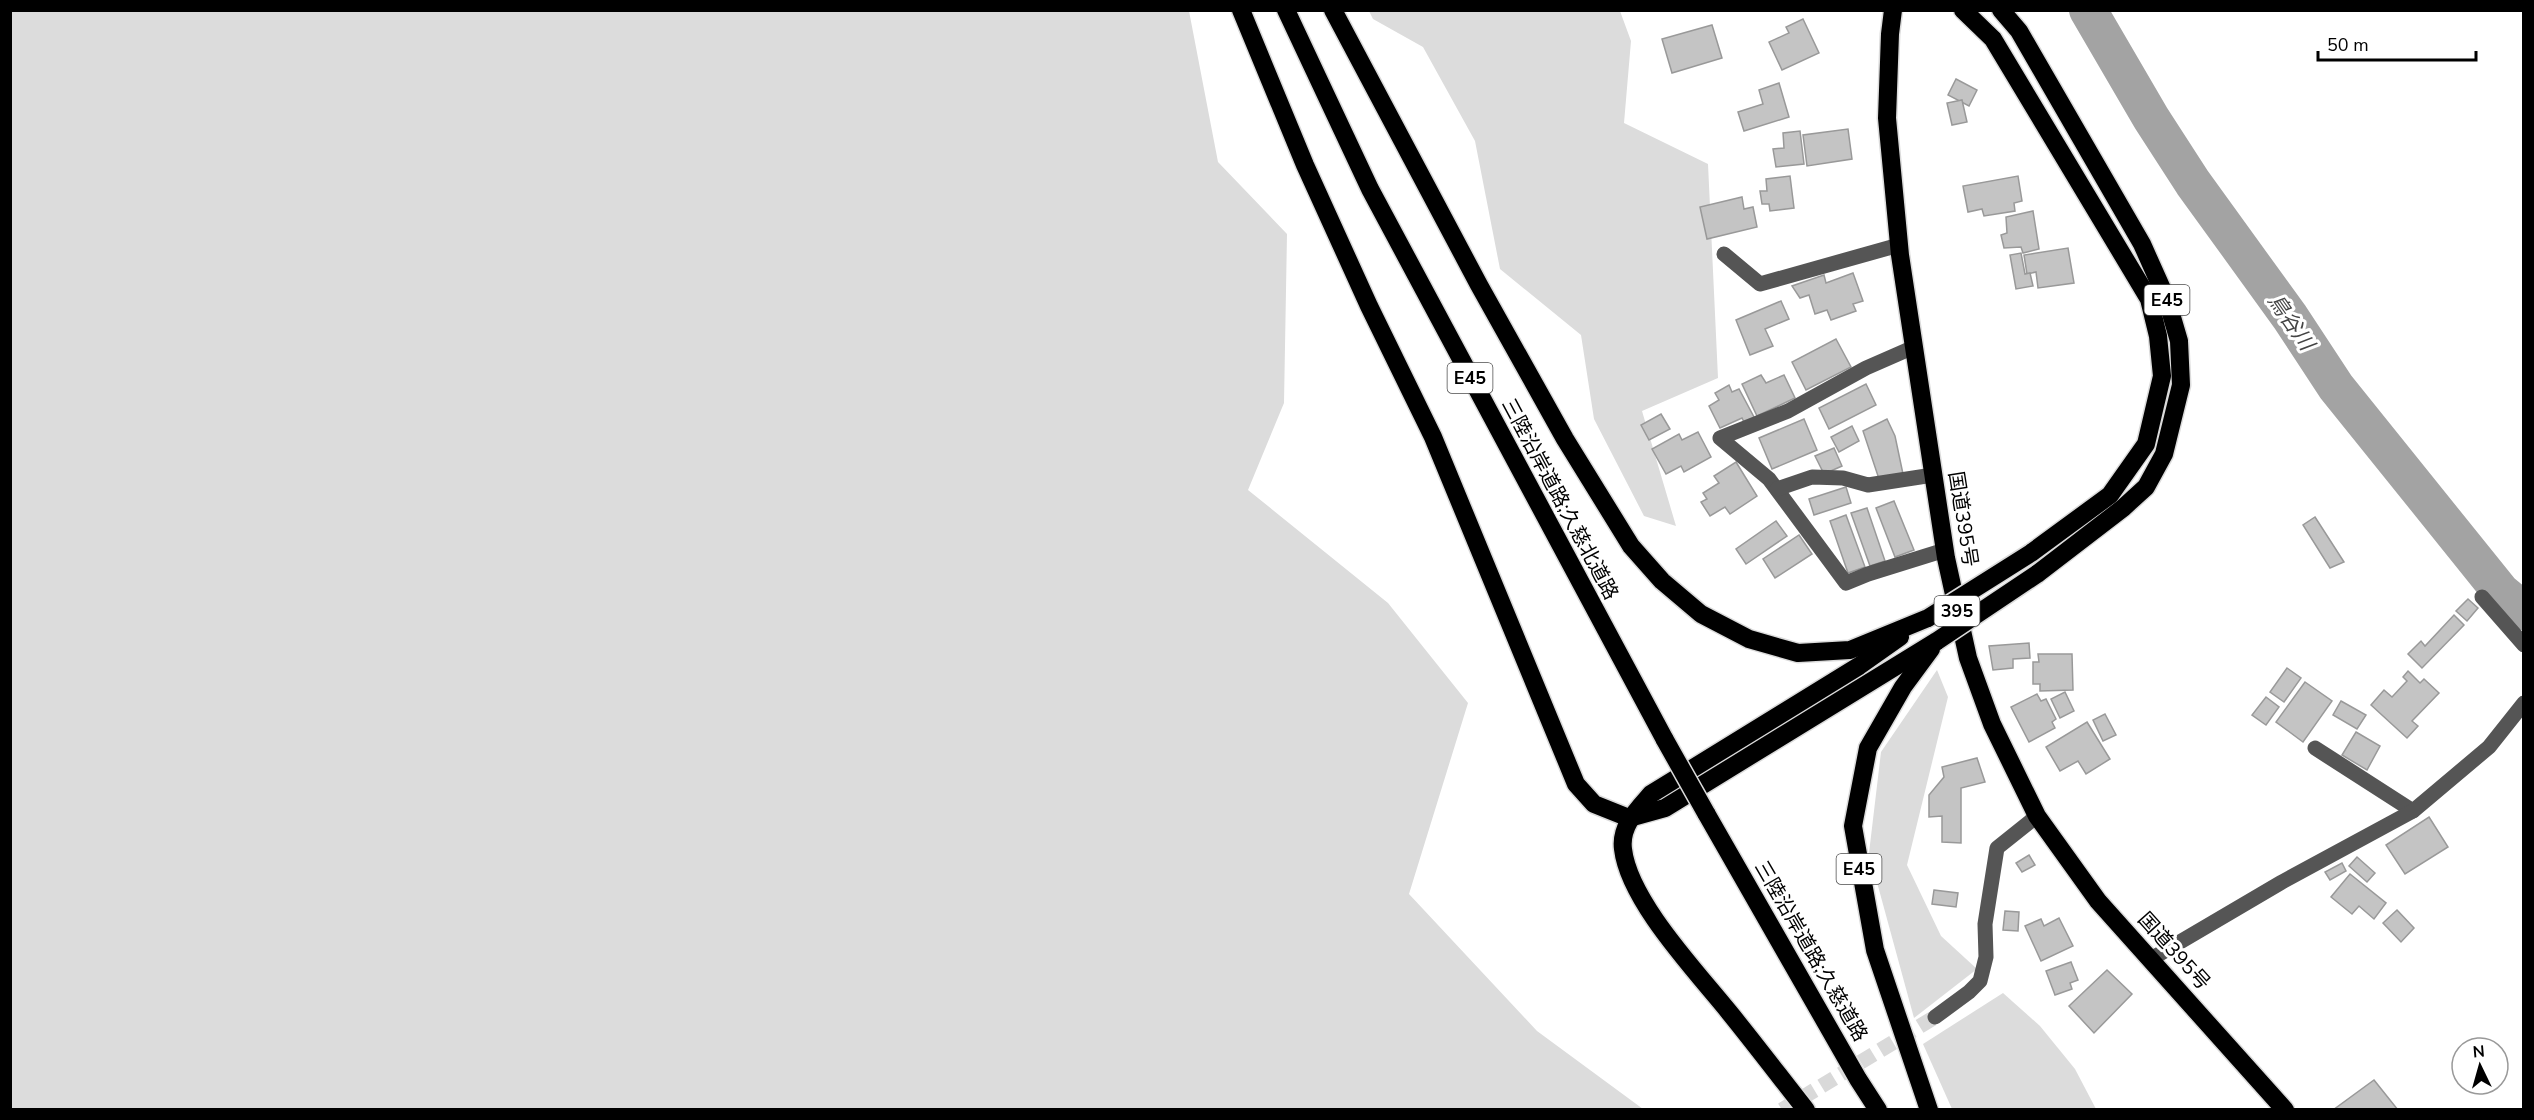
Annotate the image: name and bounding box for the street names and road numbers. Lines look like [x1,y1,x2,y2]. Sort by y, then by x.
road number: E45 [2144,285,2190,315]
road number: E45 [1448,363,1492,393]
street label: 三陸沿岸道路;久慈北道路 [1495,394,1625,604]
street label: 国道395号 [1942,469,1984,569]
road number: 395 [1934,596,1980,626]
road number: E45 [1836,854,1882,884]
street label: 三陸沿岸道路;久慈道路 [1748,856,1874,1046]
street label: 国道395号 [2132,906,2216,996]

